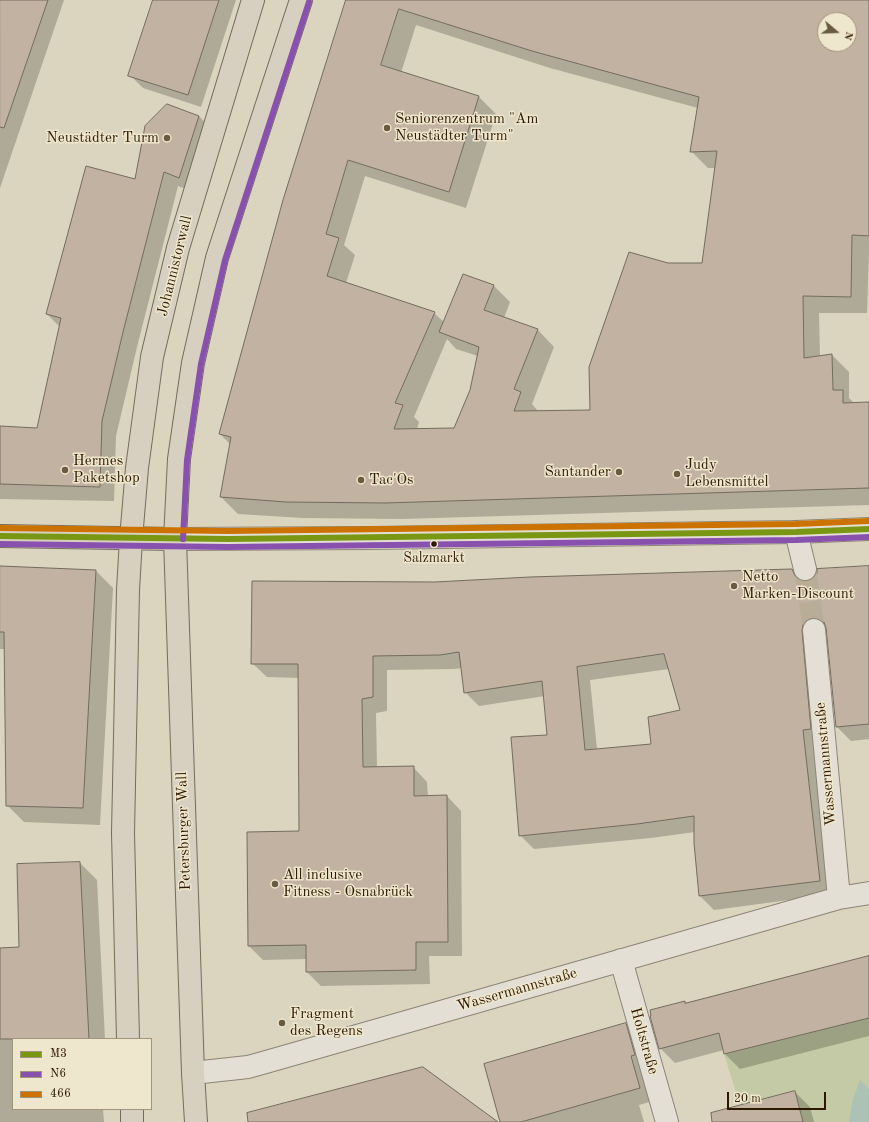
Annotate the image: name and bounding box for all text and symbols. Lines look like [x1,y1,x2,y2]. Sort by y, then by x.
north arrow [817,12,857,52]
text: N [841,30,854,42]
place label: Seniorenzentrum "Am Neustädter Turm" [395,110,538,145]
marker: Seniorenzentrum "Am Neustädter Turm" [382,123,392,133]
place label: Neustädter Turm [46,129,159,147]
marker: Neustädter Turm [162,133,172,143]
street label: Johannistorwall [154,214,196,318]
place label: Hermes Paketshop [73,452,140,487]
place label: Judy Lebensmittel [685,456,769,491]
place label: Santander [545,463,611,481]
marker: Hermes Paketshop [60,465,70,475]
marker: Santander [614,467,624,477]
marker: Judy Lebensmittel [672,469,682,479]
place label: Tac'Os [369,471,413,489]
marker: Tac'Os [356,475,366,485]
marker: Salzmarkt [429,539,439,549]
place label: Salzmarkt [403,550,465,566]
place label: Netto Marken-Discount [742,568,854,603]
marker: Netto Marken-Discount [729,581,739,591]
street label: Wassermannstraße [812,701,840,827]
street label: Petersburger Wall [173,771,195,891]
place label: All inclusive Fitness - Osnabrück [283,866,413,901]
marker: All inclusive Fitness - Osnabrück [270,879,280,889]
street label: Wassermannstraße [455,964,579,1016]
place label: Fragment des Regens [290,1005,363,1040]
street label: Holtstraße [626,1006,662,1076]
marker: Fragment des Regens [277,1018,287,1028]
legend [12,1038,152,1110]
text: M3 [50,1048,67,1060]
text: N6 [50,1068,66,1080]
scale bar [729,1084,828,1110]
text: 466 [50,1088,71,1100]
text: 20 m [734,1093,761,1105]

